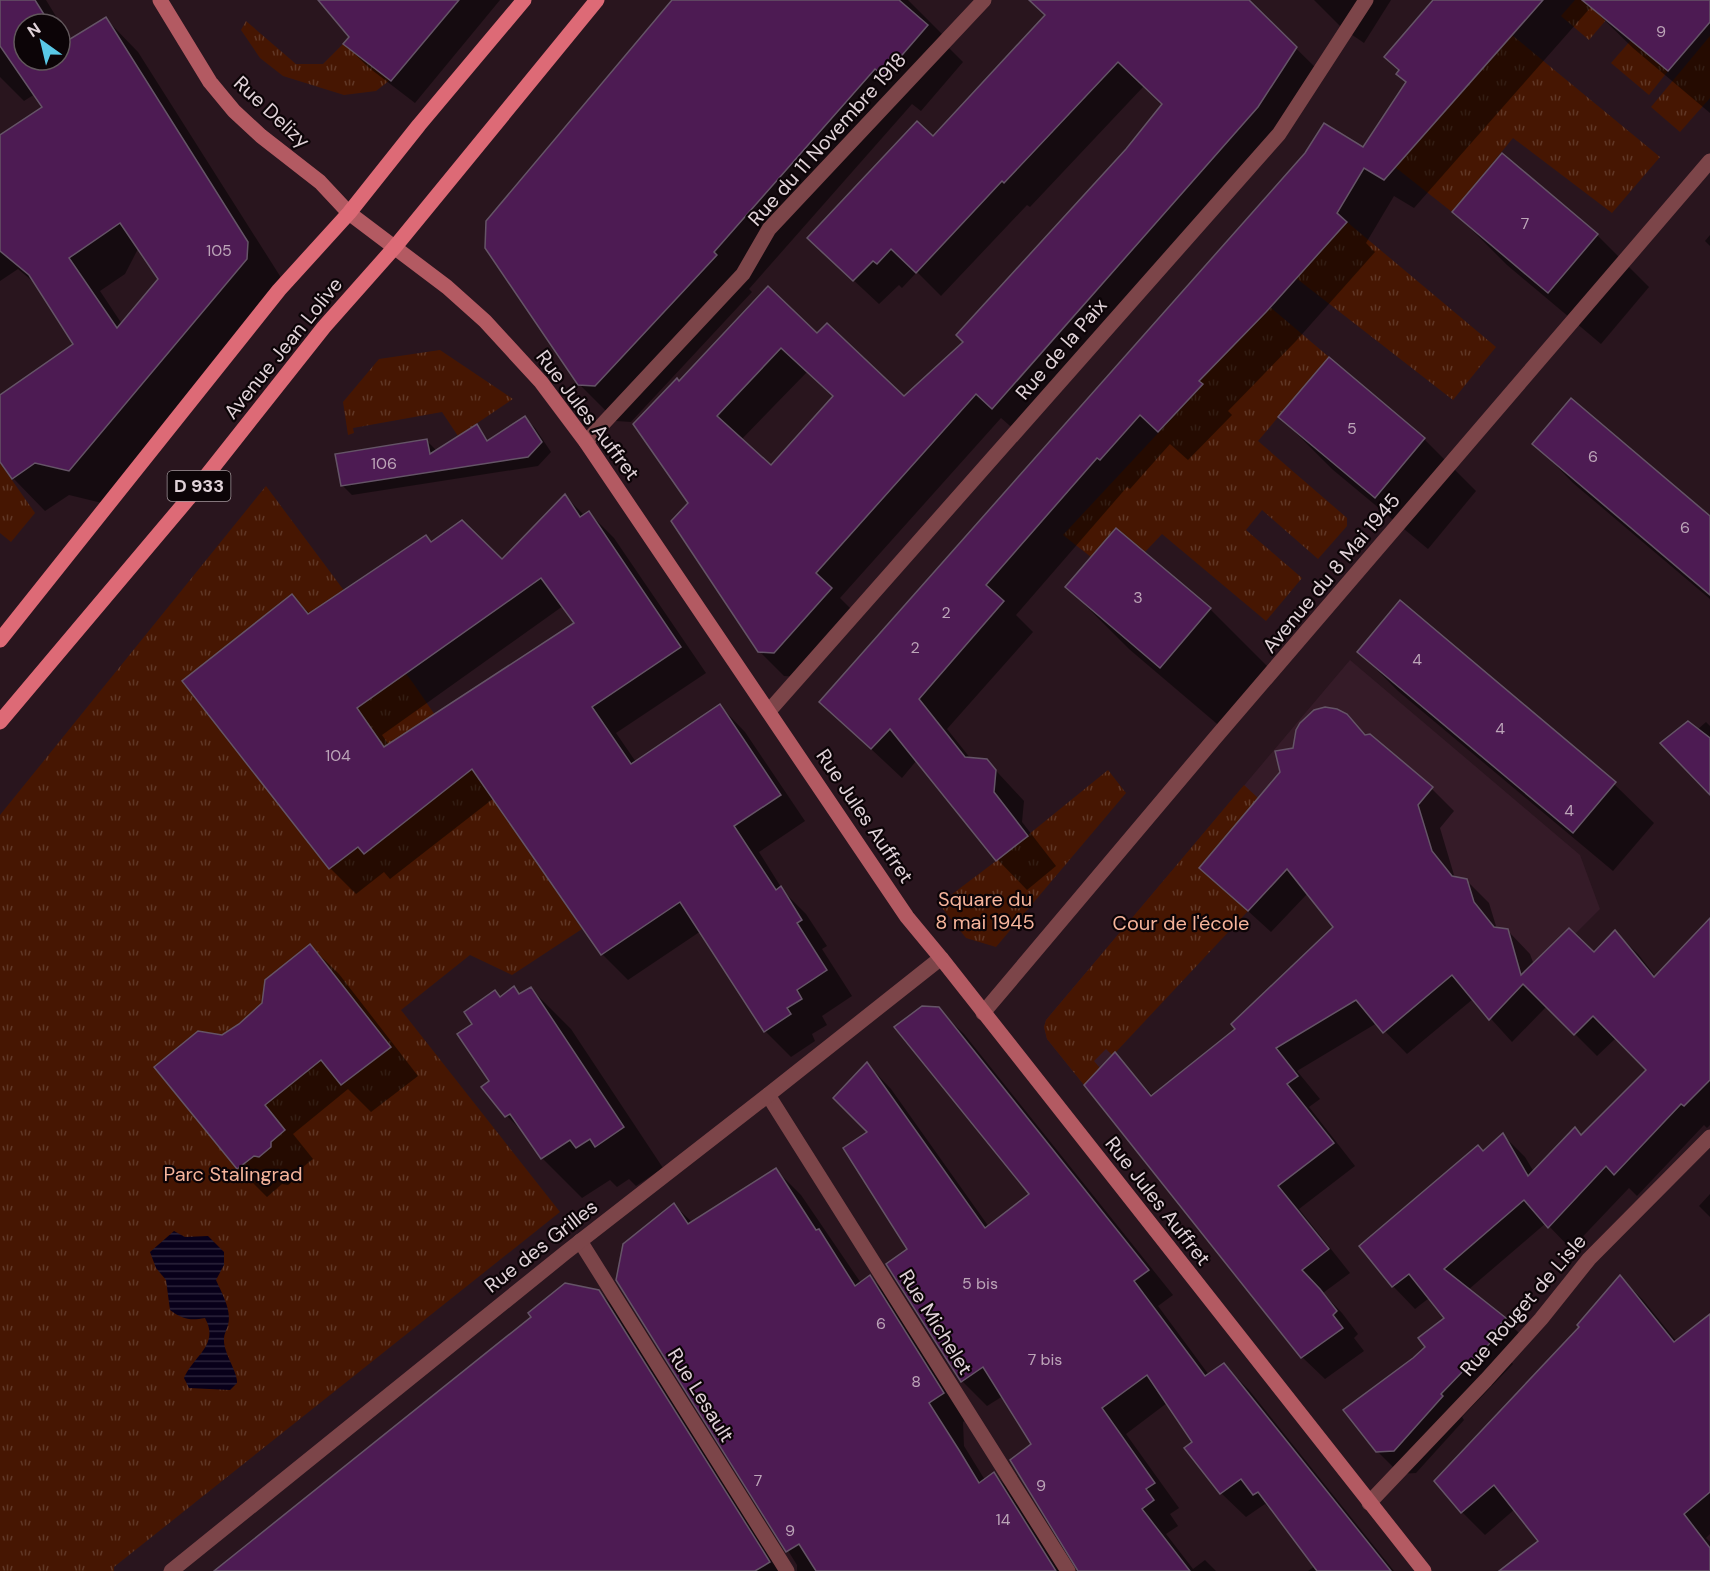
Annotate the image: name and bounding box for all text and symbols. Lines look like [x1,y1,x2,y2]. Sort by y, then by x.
north arrow [12,12,72,72]
text: N [23,18,45,42]
house number: 9 [1656,21,1666,42]
street label: Rue du 11 Novembre 1918 [742,47,912,231]
street label: Rue Delizy [229,70,315,154]
house number: 7 [1521,213,1529,234]
house number: 105 [206,240,232,261]
street label: Avenue Jean Lolive [218,272,348,424]
street label: Rue de la Paix [1010,293,1112,405]
street label: Rue Jules Auffret [530,345,646,486]
house number: 5 [1347,418,1357,439]
house number: 6 [1588,446,1598,467]
house number: 106 [371,453,397,474]
road number: D 933 [168,471,230,501]
street label: Avenue du 8 Mai 1945 [1256,488,1406,658]
house number: 6 [1680,517,1690,538]
house number: 3 [1133,587,1143,608]
house number: 2 [941,602,951,623]
house number: 2 [910,637,920,658]
house number: 4 [1412,649,1422,670]
house number: 4 [1495,718,1505,739]
street label: Rue Jules Auffret [810,744,920,888]
house number: 104 [325,745,351,766]
house number: 4 [1564,800,1574,821]
park label: Square du 8 mai 1945 [935,886,1035,935]
park label: Cour de l'école [1113,910,1249,936]
street label: Rue Jules Auffret [1100,1131,1217,1271]
park label: Parc Stalingrad [164,1161,302,1187]
street label: Rue des Grilles [479,1194,603,1298]
street label: Rue Rouget de Lisle [1454,1229,1592,1381]
street label: Rue Michelet [893,1265,979,1380]
house number: 5 bis [962,1273,998,1294]
house number: 6 [876,1313,886,1334]
street label: Rue Lesault [662,1343,740,1447]
house number: 7 bis [1028,1349,1062,1370]
house number: 8 [911,1371,921,1392]
house number: 7 [754,1470,762,1491]
house number: 9 [1036,1475,1046,1496]
house number: 14 [996,1509,1011,1530]
house number: 9 [785,1520,795,1541]

